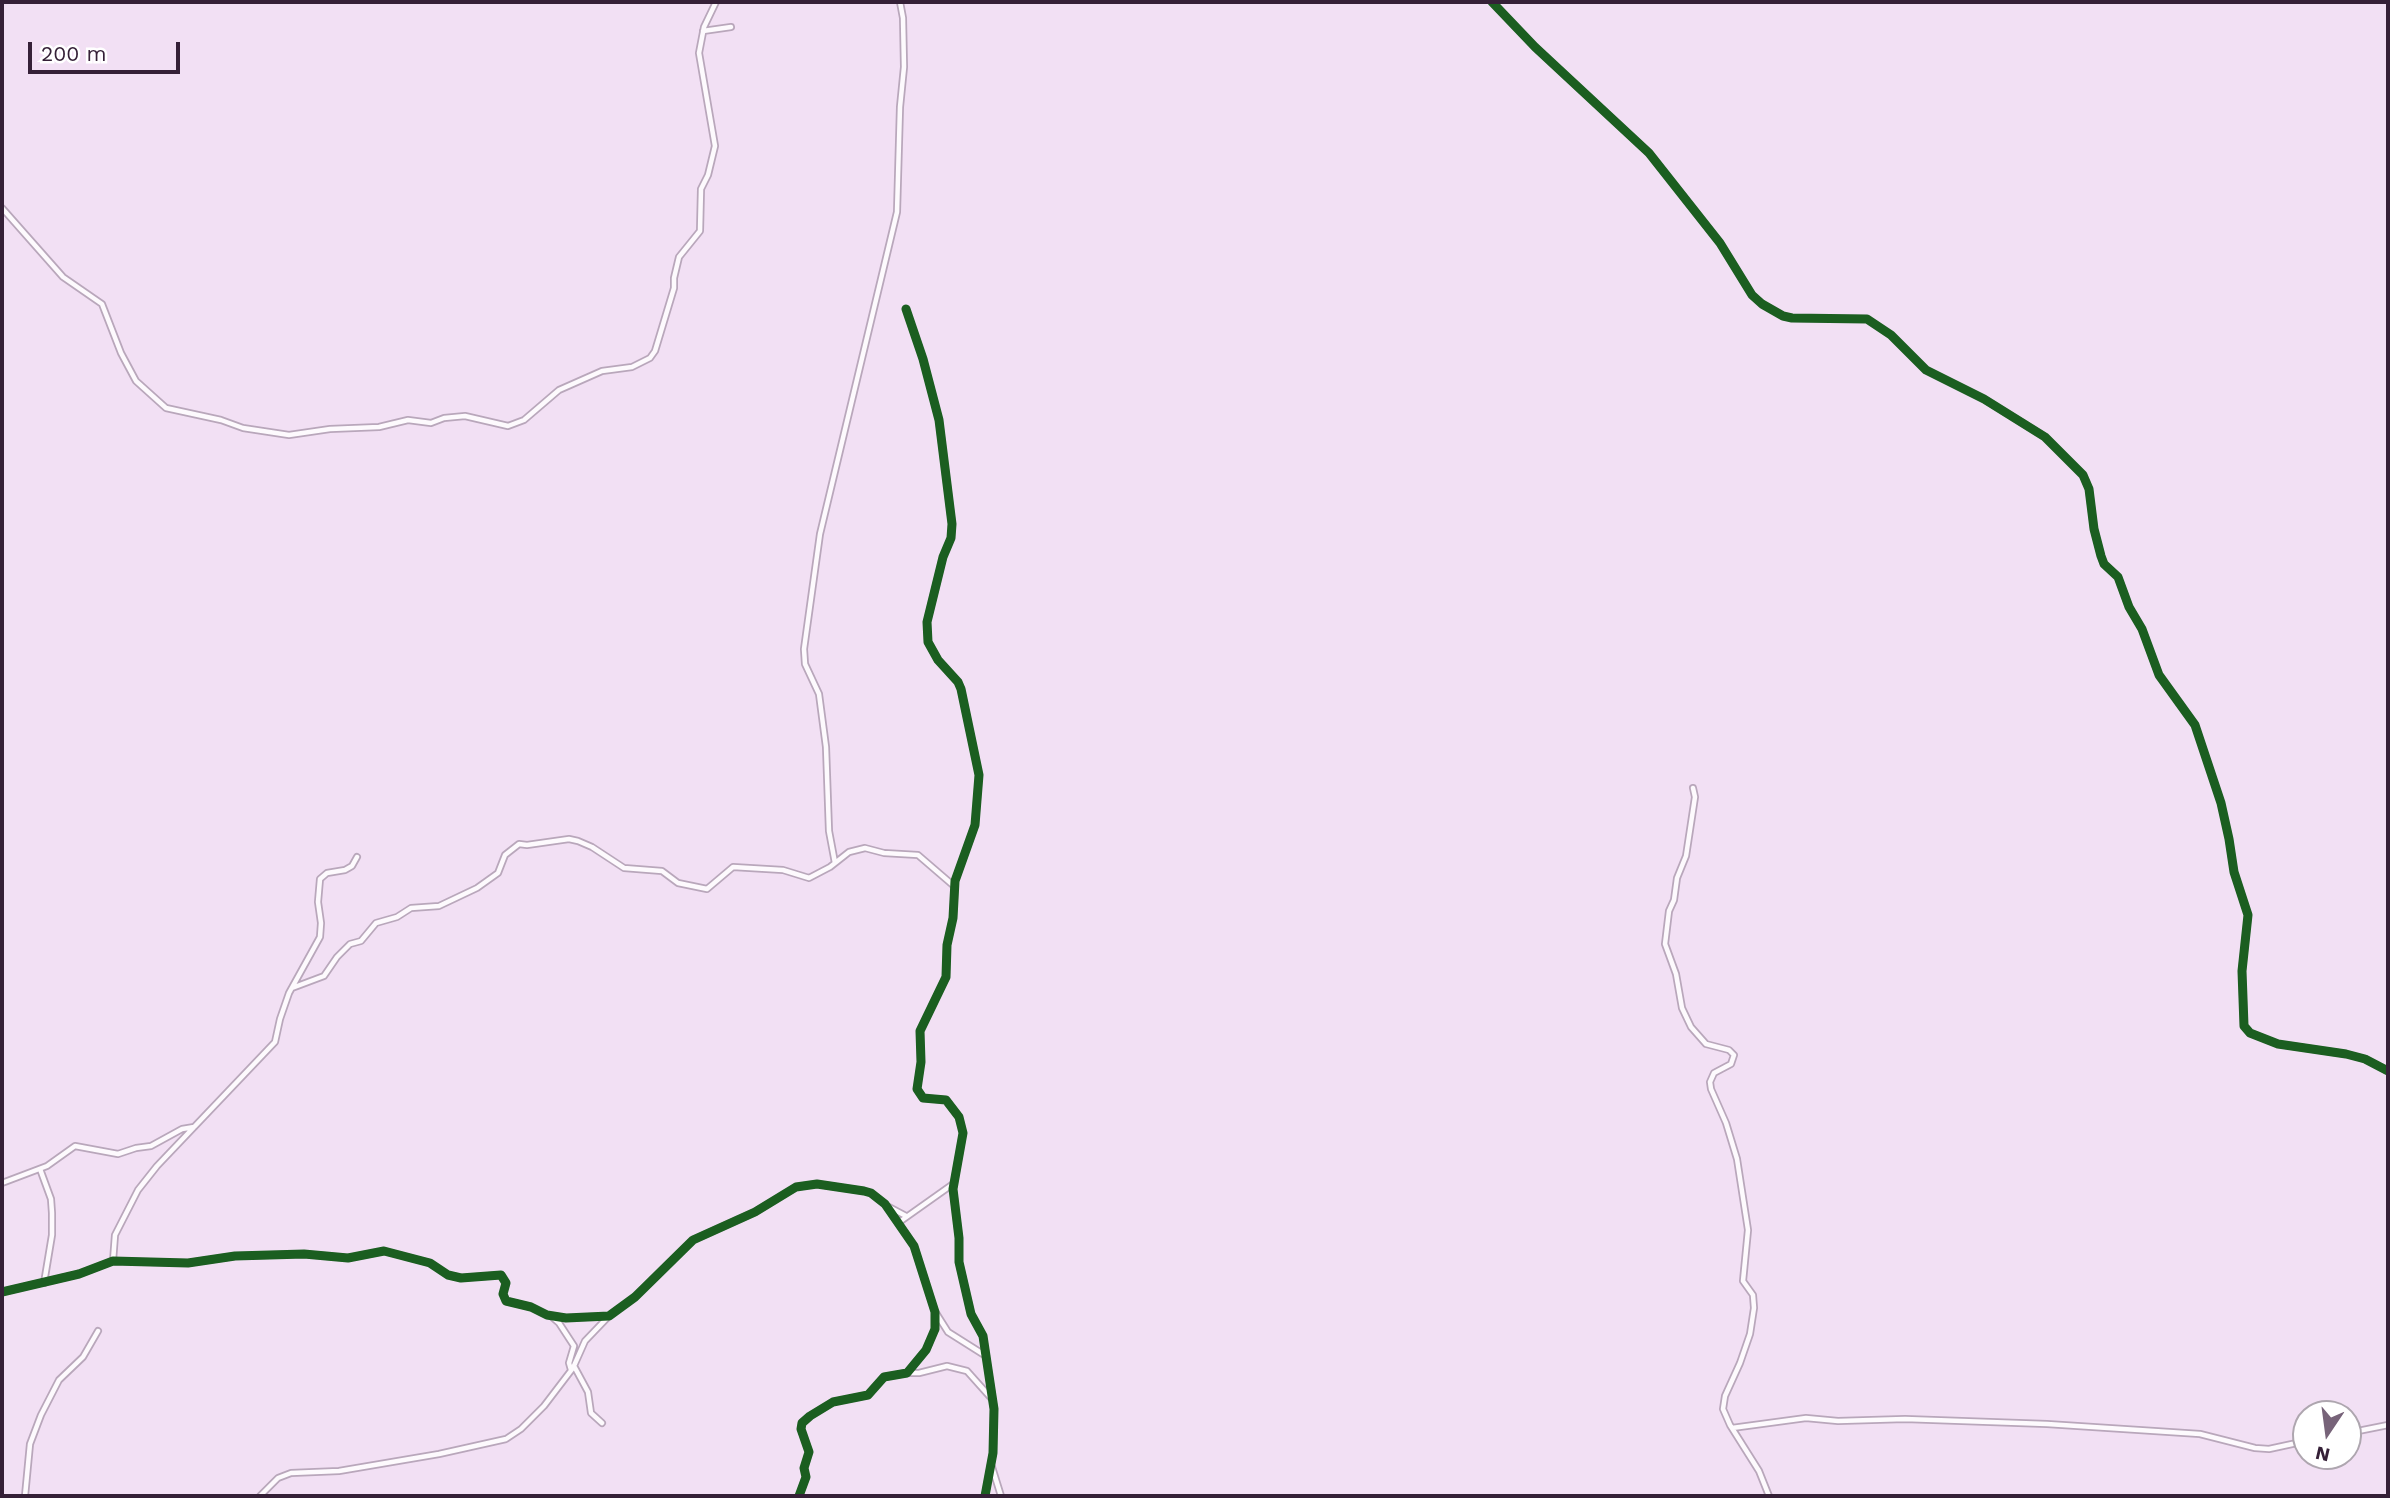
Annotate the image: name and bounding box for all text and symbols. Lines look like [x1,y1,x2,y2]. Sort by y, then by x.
scale bar [32,28,184,72]
text: 200 m [41,41,107,66]
north arrow [2292,1400,2362,1470]
text: N [2313,1441,2332,1467]

